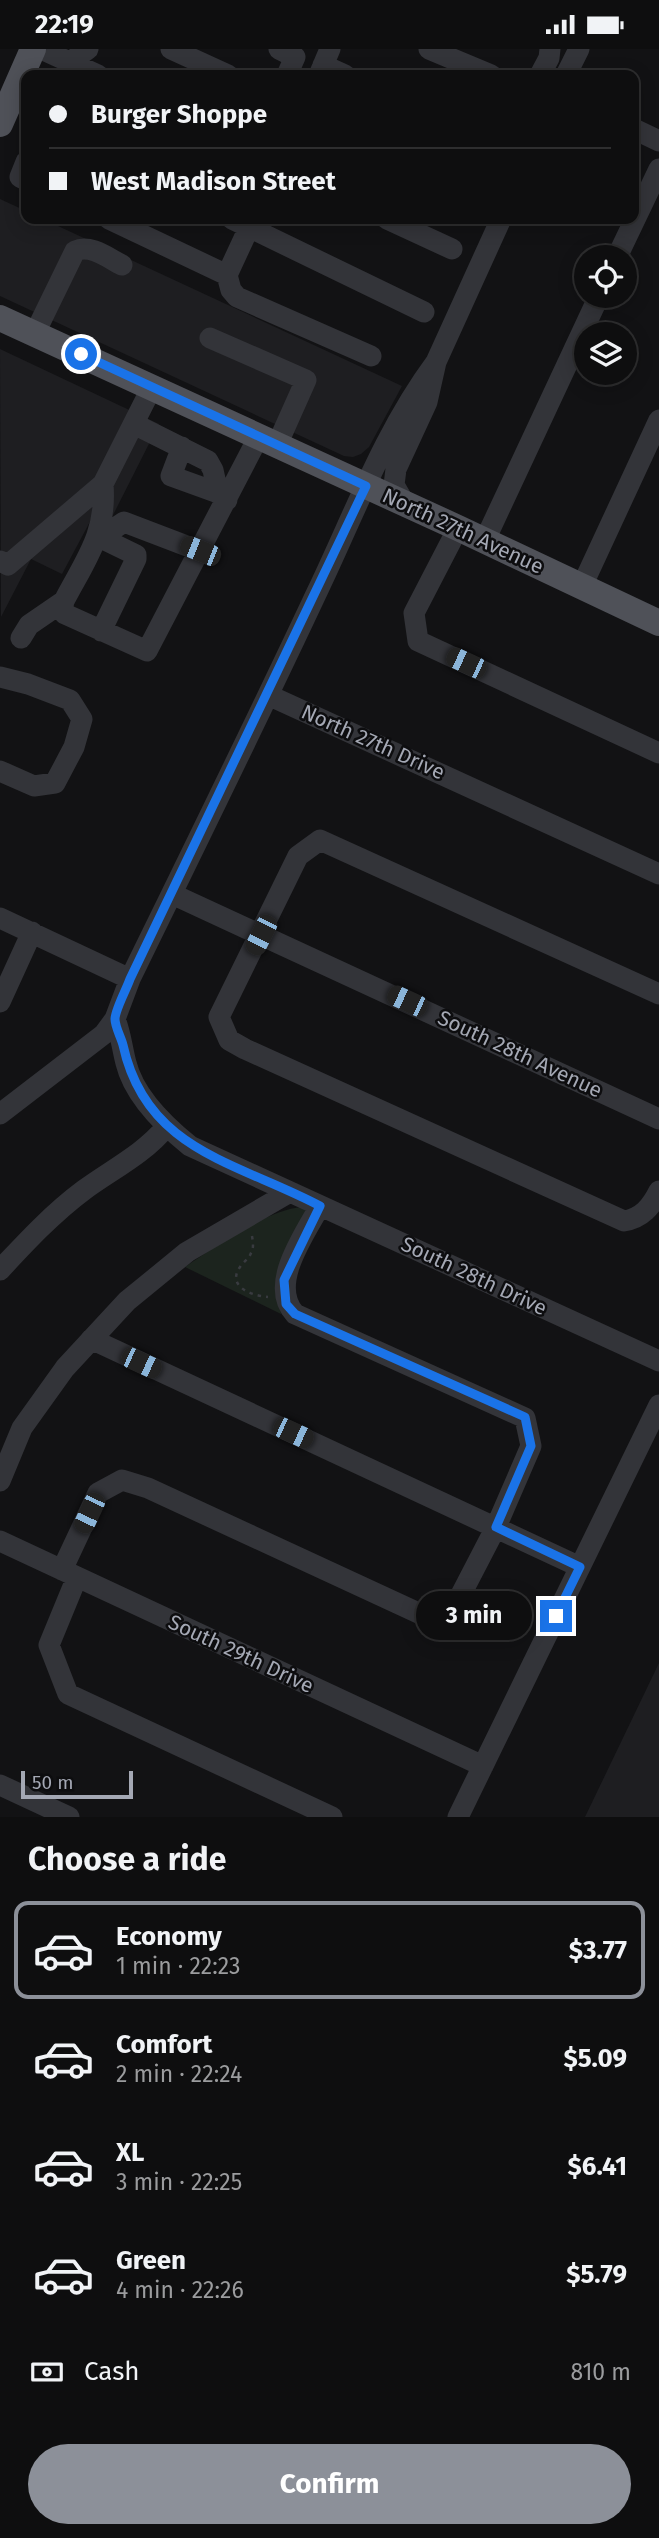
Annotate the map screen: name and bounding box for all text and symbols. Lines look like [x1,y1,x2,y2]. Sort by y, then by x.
text: 22:19 [35,9,94,40]
text: Burger Shoppe [91,99,267,130]
text: West Madison Street [91,166,336,197]
map controls [574,245,637,385]
button: locate [574,245,637,308]
button: layers [574,322,637,385]
route start [65,338,97,370]
street label: North 27th Avenue [378,482,548,580]
car [177,533,224,569]
car [443,645,490,681]
street label: North 27th Drive [297,699,449,785]
car [243,912,280,958]
car [384,983,431,1019]
street label: South 28th Avenue [434,1004,606,1104]
street label: South 28th Drive [397,1231,551,1321]
car [118,1345,165,1381]
car [270,1415,317,1451]
car [71,1490,108,1536]
callout: 3 min [416,1591,532,1641]
route end [540,1600,572,1632]
text: 3 min [446,1601,502,1629]
street label: South 29th Drive [164,1609,318,1699]
scale bar [21,1768,133,1800]
text: 50 m [32,1771,73,1794]
text: Choose a ride [28,1840,226,1878]
icon: car [32,1919,95,1982]
text: Economy [116,1921,222,1952]
text: $3.77 [569,1935,627,1966]
text: 1 min · 22:23 [116,1952,240,1980]
icon: car [32,2027,95,2090]
text: Comfort [116,2029,212,2060]
text: $5.09 [563,2043,627,2074]
text: 2 min · 22:24 [116,2060,242,2088]
icon: car [32,2135,95,2198]
text: XL [116,2137,144,2168]
text: $6.41 [568,2151,627,2182]
text: 3 min · 22:25 [116,2168,242,2196]
icon: car [32,2243,95,2306]
text: Green [116,2245,186,2276]
text: $5.79 [566,2259,627,2290]
text: 4 min · 22:26 [116,2276,244,2304]
icon: cash [28,2353,66,2391]
text: Cash [84,2356,140,2387]
text: 810 m [570,2358,631,2386]
button: Confirm [28,2444,631,2524]

